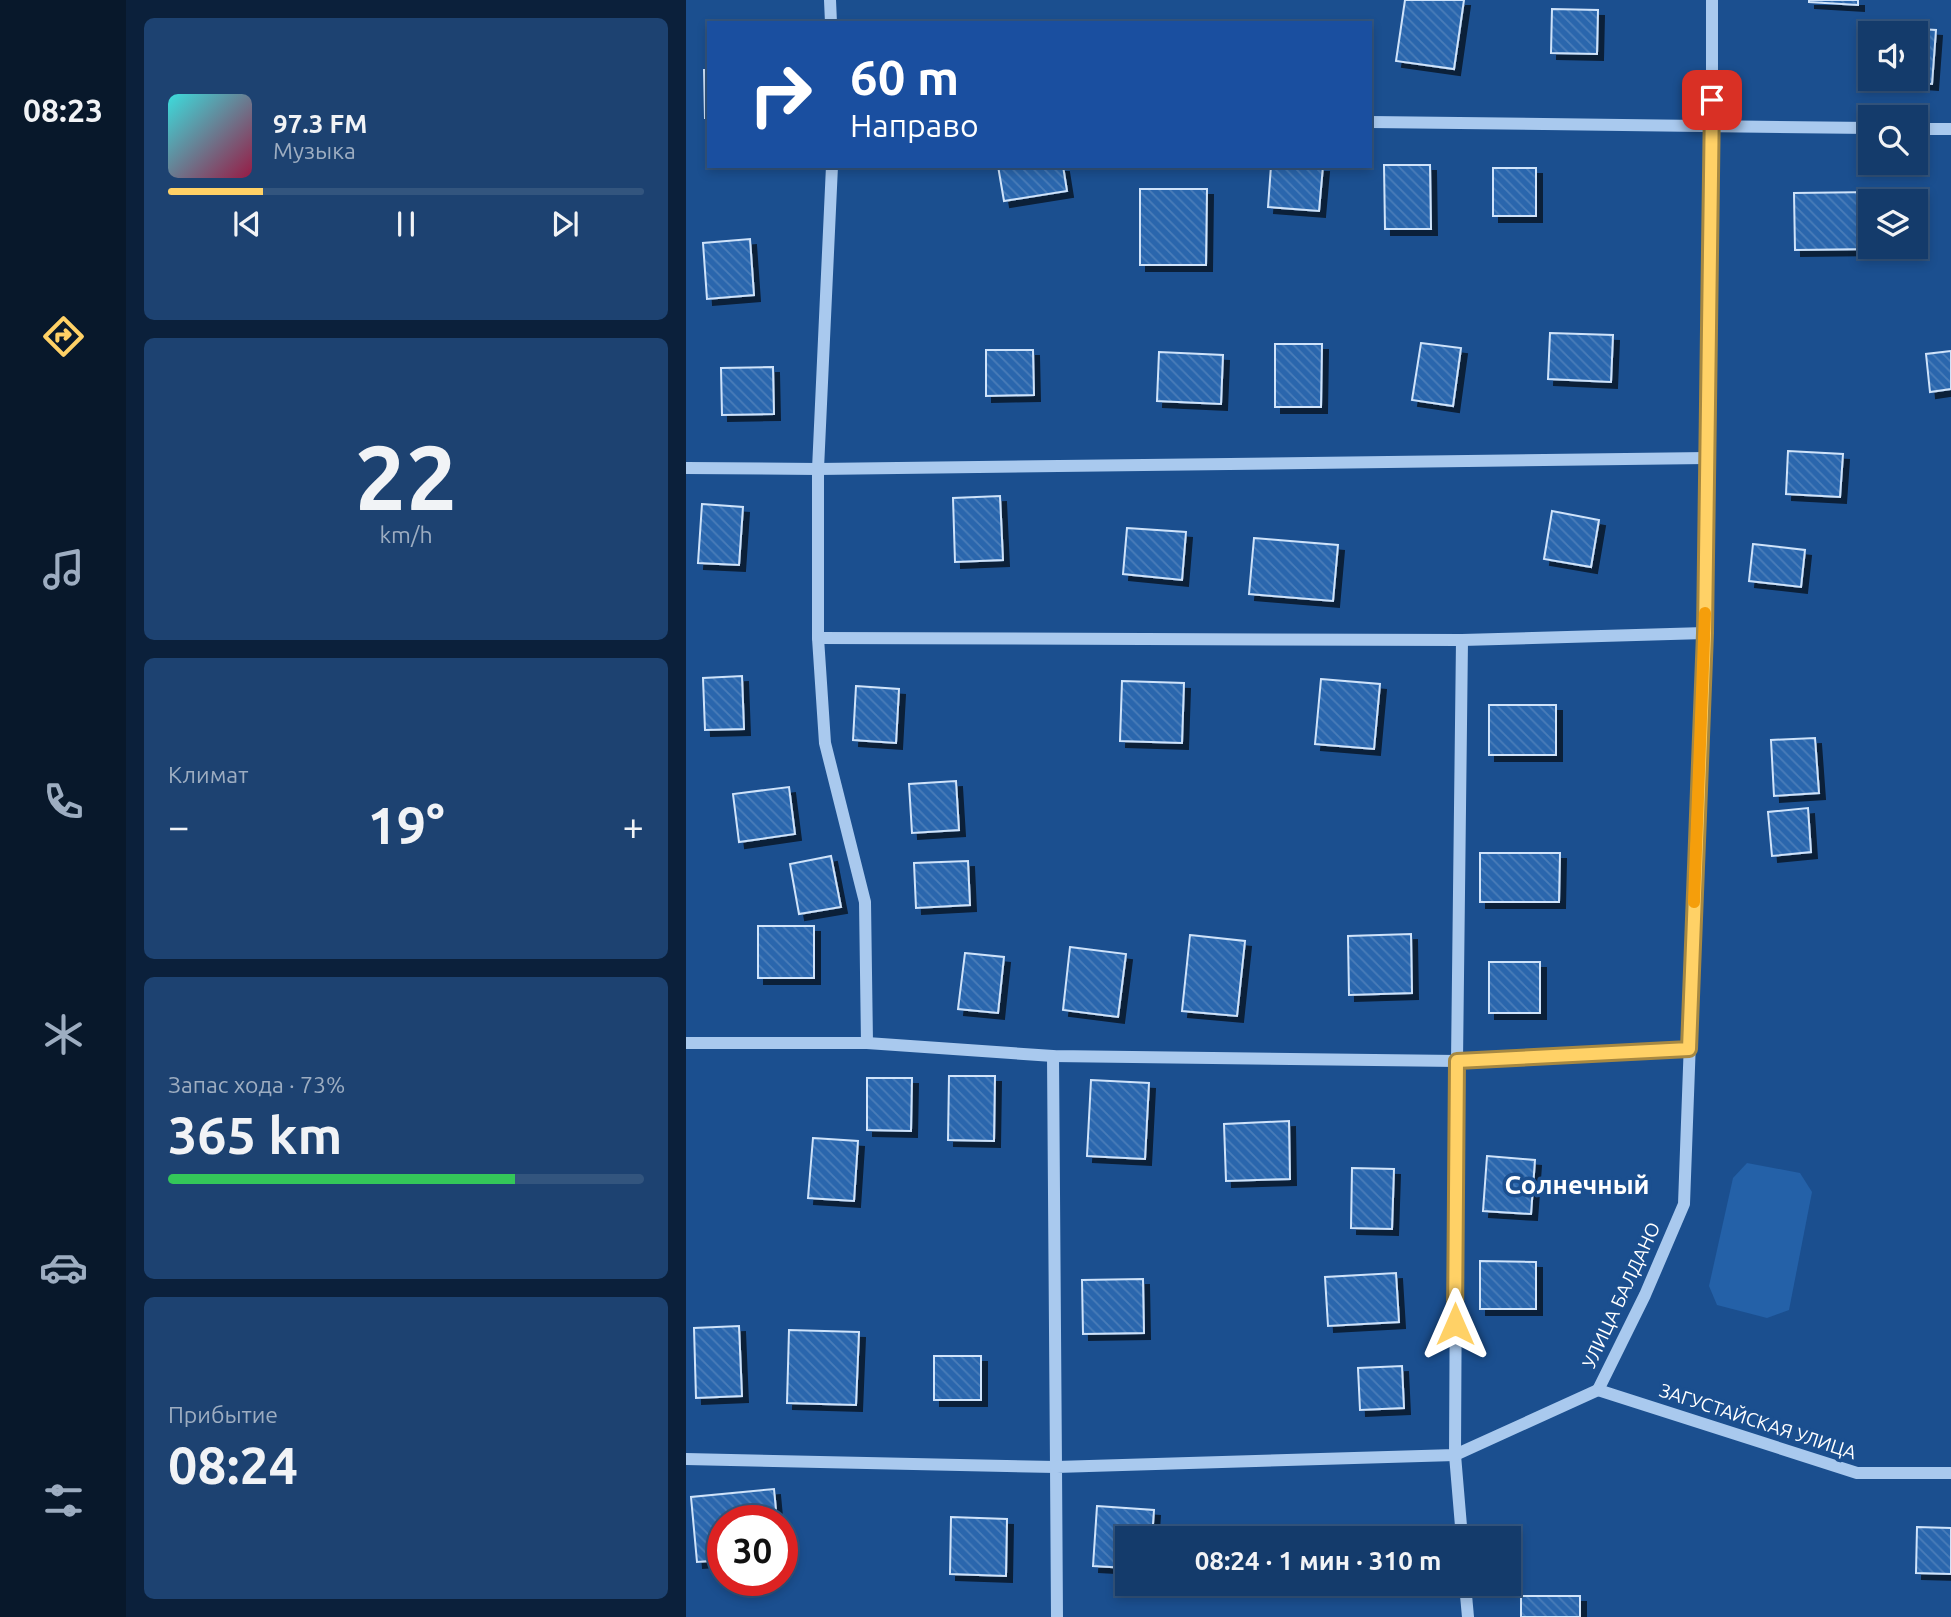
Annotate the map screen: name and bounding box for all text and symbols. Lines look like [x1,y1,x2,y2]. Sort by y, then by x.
map controls [1858,21,1928,259]
button: sound [1858,21,1928,91]
icon: right [735,49,826,140]
text: 60 m [850,49,959,104]
pin [1682,70,1742,130]
icon: arrive [1693,81,1731,119]
text: 08:23 [23,92,103,128]
button: search [1858,105,1928,175]
text: Направо [850,107,979,143]
text: 97.3 FM [273,109,367,138]
text: Музыка [273,138,356,163]
button: layers [1858,189,1928,259]
icon: previous [228,205,266,243]
icon: pause [387,205,425,243]
icon: next [546,205,584,243]
icon: directions [39,312,88,361]
text: 22 [355,425,457,527]
text: km/h [379,522,433,547]
icon: music [39,545,88,594]
text: Климат [168,762,248,787]
icon: phone [39,777,88,826]
text: 19° [367,796,445,854]
text: − [168,805,189,847]
text: + [623,805,644,847]
icon: climate [39,1010,88,1059]
text: Запас хода · 73% [168,1072,345,1097]
text: 365 km [168,1106,342,1164]
district label: Солнечный [1504,1170,1650,1199]
street label: УЛИЦА БАЛДАНО [1578,1218,1664,1372]
icon: car [39,1243,88,1292]
position arrow [1418,1287,1492,1361]
street label: ЗАГУСТАЙСКАЯ УЛИЦА [1657,1379,1860,1463]
text: Прибытие [168,1402,278,1427]
text: 08:24 [168,1436,298,1494]
icon: filters [39,1476,88,1525]
speed limit sign: 30 [707,1505,798,1596]
text: 08:24 · 1 мин · 310 m [1195,1546,1441,1575]

